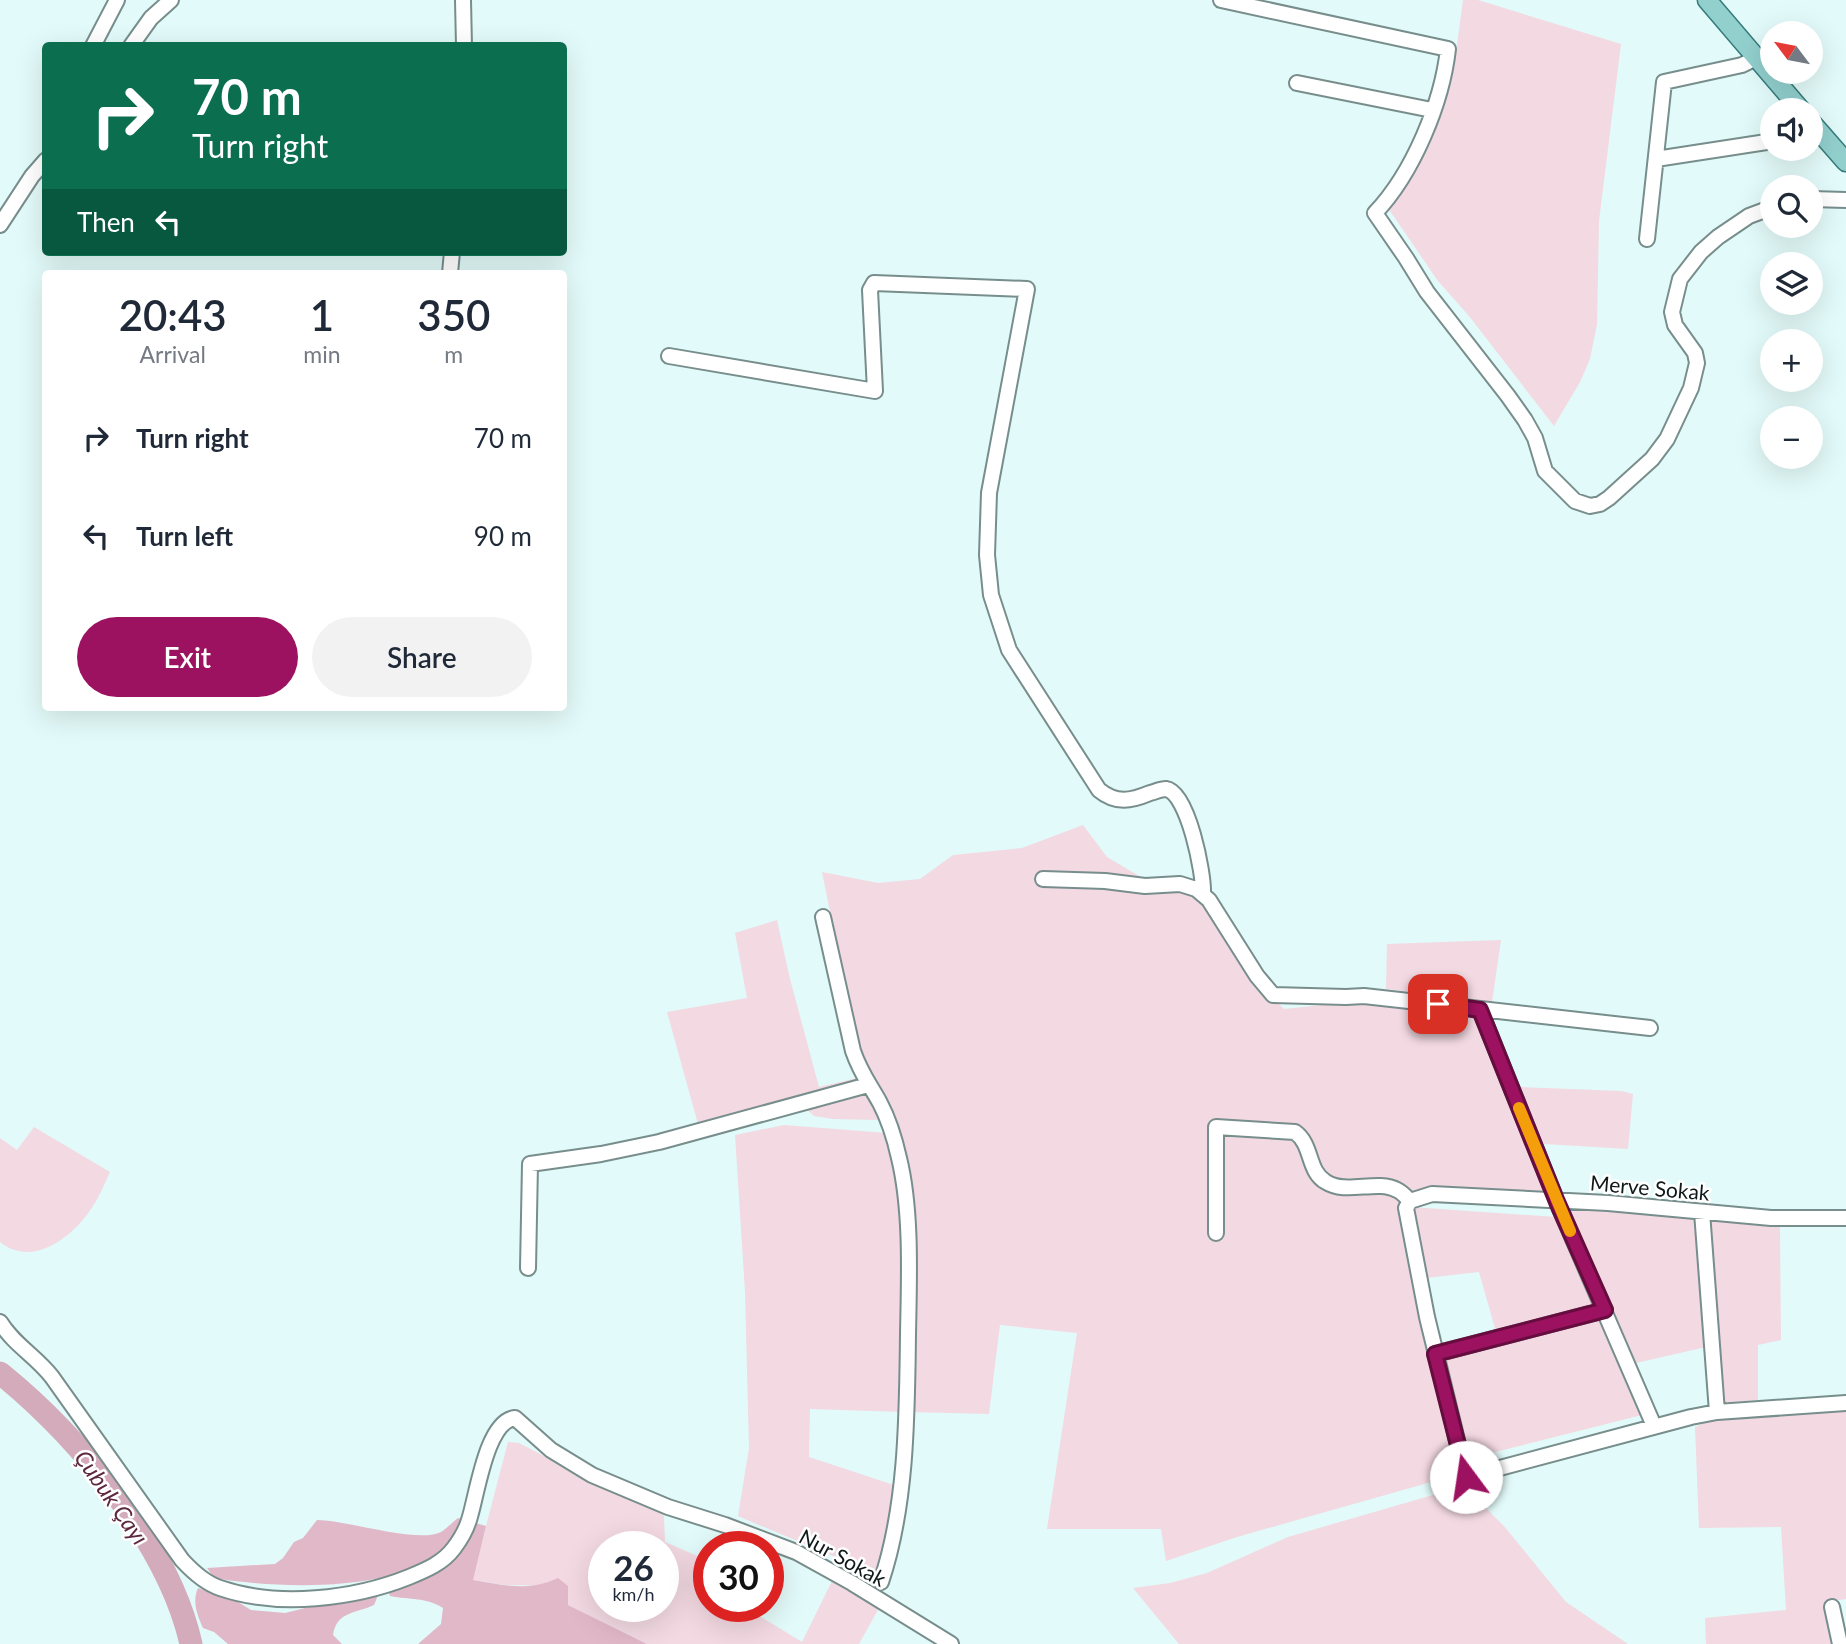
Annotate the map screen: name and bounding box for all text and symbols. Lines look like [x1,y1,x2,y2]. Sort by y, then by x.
north arrow [1760,21,1824,84]
map controls [1760,21,1823,469]
text: 70 m [192,67,302,125]
icon: right [77,70,168,161]
button: sound [1760,98,1823,161]
text: Turn right [192,126,328,165]
button: search [1760,175,1823,238]
icon: left [149,203,187,241]
text: Then [77,206,135,238]
button: layers [1760,252,1823,315]
text: 20:43 [119,290,227,340]
text: 1 [310,290,334,340]
text: 350 [417,290,490,340]
button: + [1760,329,1823,392]
text: Arrival [140,340,206,368]
text: min [303,340,341,368]
text: m [444,340,463,368]
button: − [1760,406,1823,469]
icon: right [77,419,115,457]
text: Turn right [136,422,249,454]
text: 70 m [474,422,532,454]
icon: left [77,517,115,555]
text: Turn left [136,520,233,552]
text: 90 m [474,520,532,552]
button: Exit [77,617,298,697]
button: Share [312,617,532,697]
pin [1408,974,1468,1034]
icon: arrive [1419,985,1457,1023]
street label: Merve Sokak [1589,1169,1711,1205]
position arrow [1429,1440,1503,1514]
water label: Çubuk Çayı [69,1444,155,1550]
street label: Nur Sokak [795,1523,891,1591]
speed limit sign: 30 [693,1531,784,1622]
text: 26 [613,1546,654,1588]
text: km/h [612,1583,655,1605]

